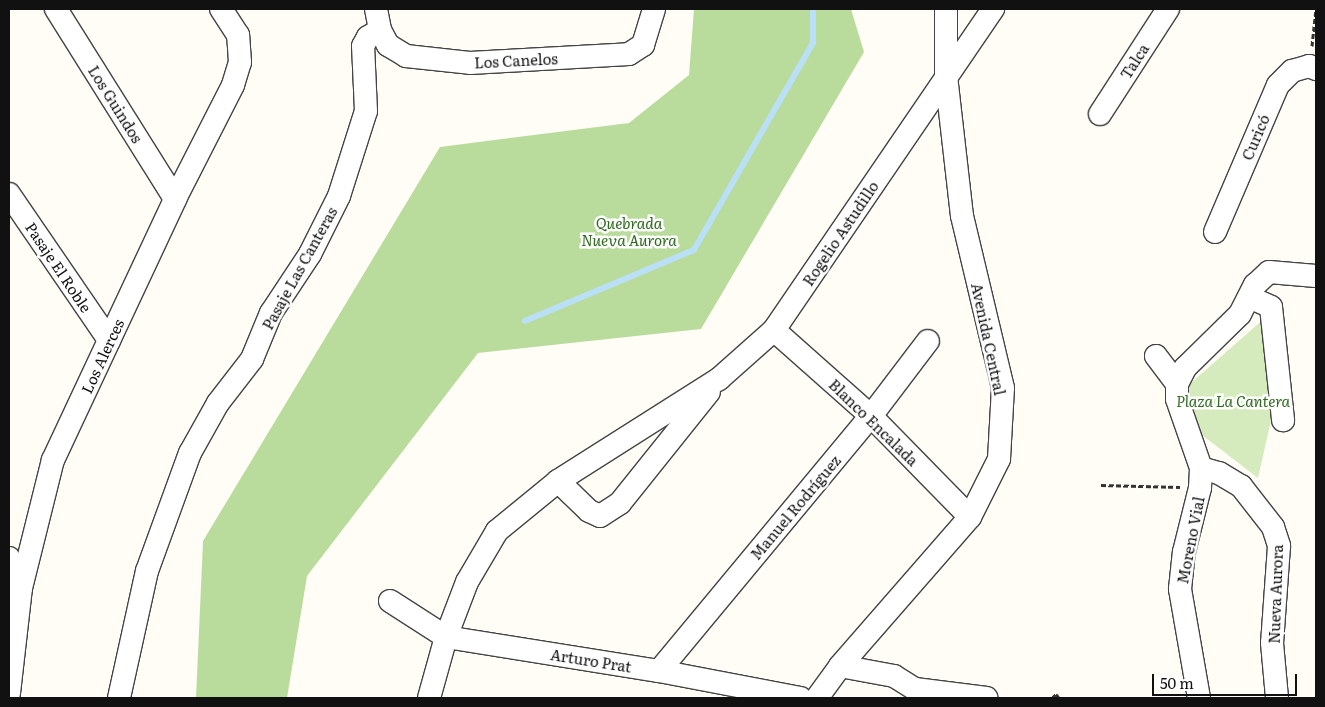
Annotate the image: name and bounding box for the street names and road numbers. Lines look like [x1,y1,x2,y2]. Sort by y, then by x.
street label: Talca [1116,40,1152,82]
street label: Los Canelos [474,49,558,71]
street label: Los Guindos [85,62,147,146]
street label: Curicó [1237,111,1273,163]
street label: Rogelio Astudillo [798,177,882,289]
street label: Pasaje Las Canteras [258,204,340,332]
street label: Pasaje El Roble [22,219,96,315]
street label: Avenida Central [968,281,1010,397]
street label: Los Alerces [77,316,127,396]
street label: Blanco Encalada [826,375,922,469]
street label: Manuel Rodríguez [746,451,844,563]
street label: Moreno Vial [1173,495,1207,585]
street label: Nueva Aurora [1264,544,1286,644]
street label: Arturo Prat [549,645,633,675]

